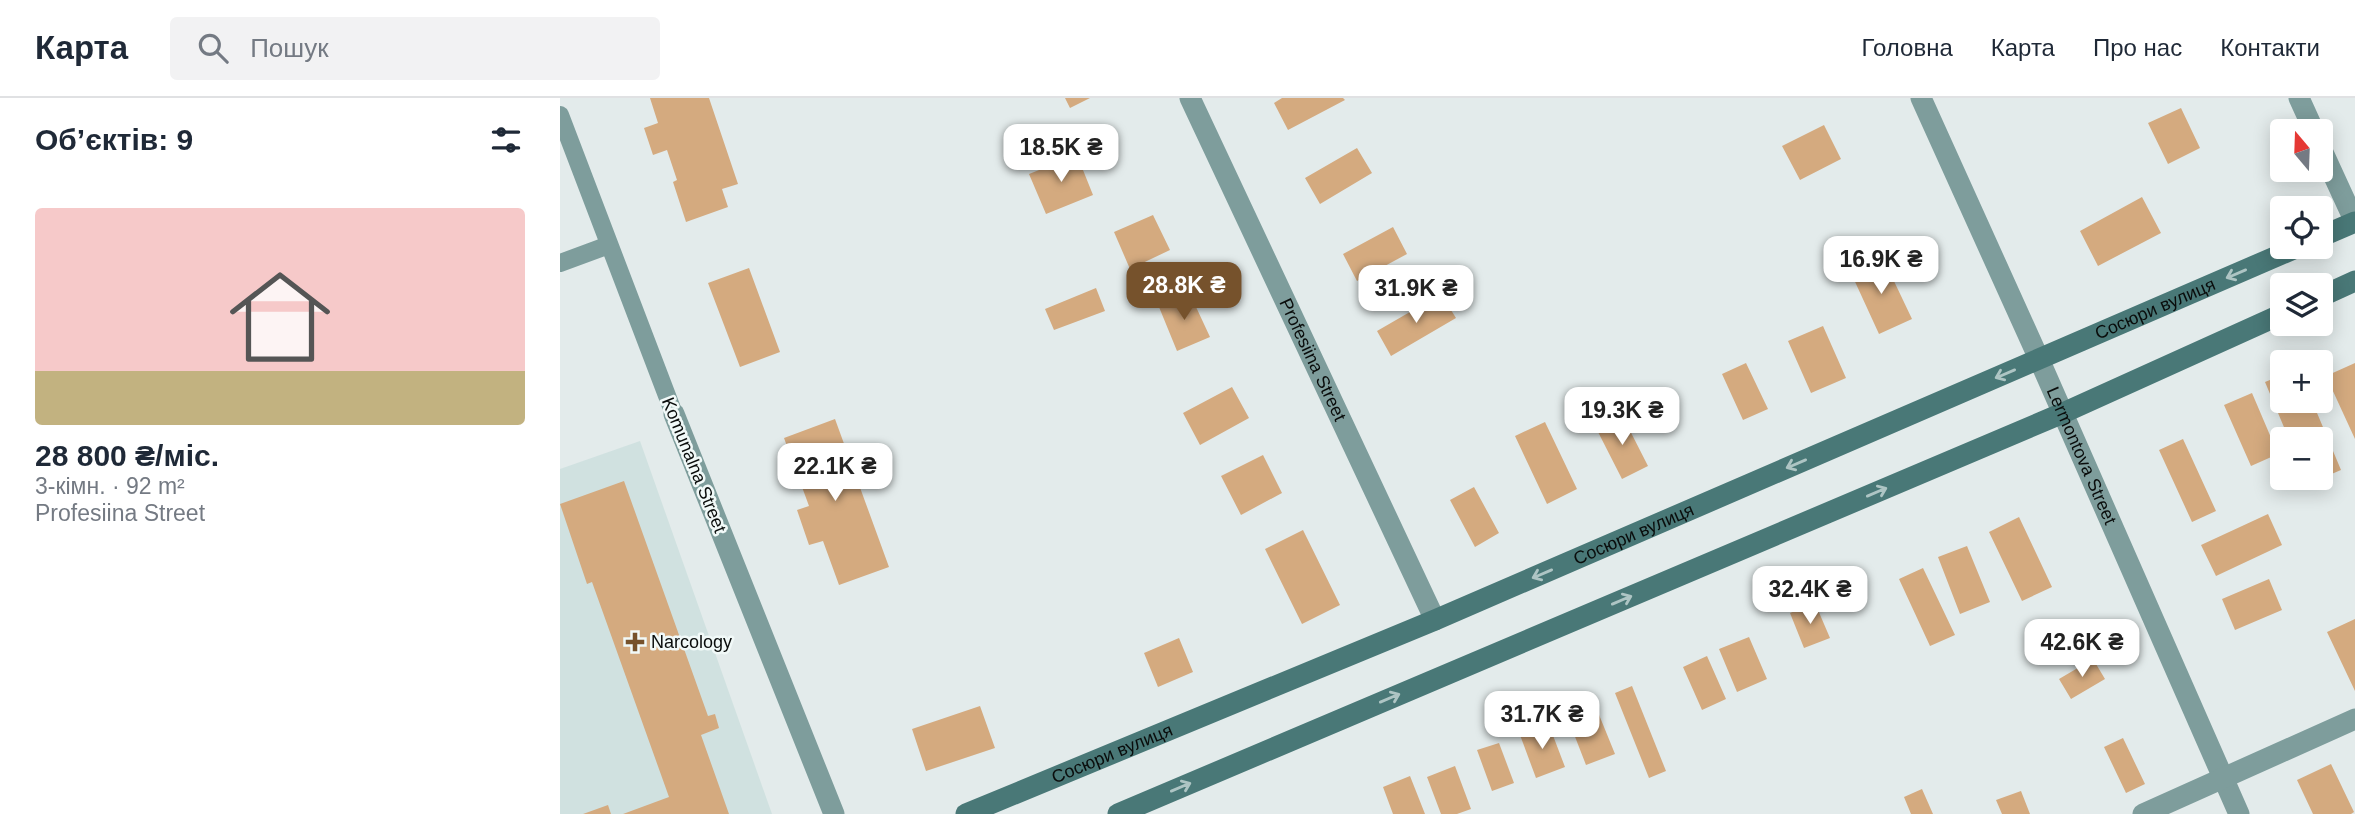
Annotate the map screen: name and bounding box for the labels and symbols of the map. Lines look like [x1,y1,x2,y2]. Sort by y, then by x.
north arrow [2270,119,2333,182]
pin: 18.5K ₴ [996,125,1126,184]
pin: 16.9K ₴ [1816,236,1946,296]
pin: 28.8K ₴ [1119,262,1249,322]
pin: 31.9K ₴ [1351,266,1481,325]
one-way arrow [2226,268,2247,281]
street label: Сосюри вулиця [2092,274,2218,344]
street label: Profesiina Street [1275,295,1350,424]
one-way arrow [1994,368,2016,381]
street label: Lermontova Street [2043,384,2120,528]
pin: 19.3K ₴ [1557,388,1687,447]
street label: Komunalna Street [658,394,730,536]
pin: 22.1K ₴ [770,444,900,503]
one-way arrow [1785,458,1807,471]
one-way arrow [1866,485,1887,498]
street label: Сосюри вулиця [1571,499,1697,569]
pin: 32.4K ₴ [1745,566,1875,626]
one-way arrow [1531,568,1553,581]
one-way arrow [1611,593,1633,606]
pin: 42.6K ₴ [2017,620,2147,679]
marker: Narcology [625,632,645,652]
place label: Narcology [651,632,732,652]
one-way arrow [1379,691,1401,704]
pin: 31.7K ₴ [1477,692,1607,751]
street label: Сосюри вулиця [1049,720,1175,788]
one-way arrow [1170,780,1191,793]

